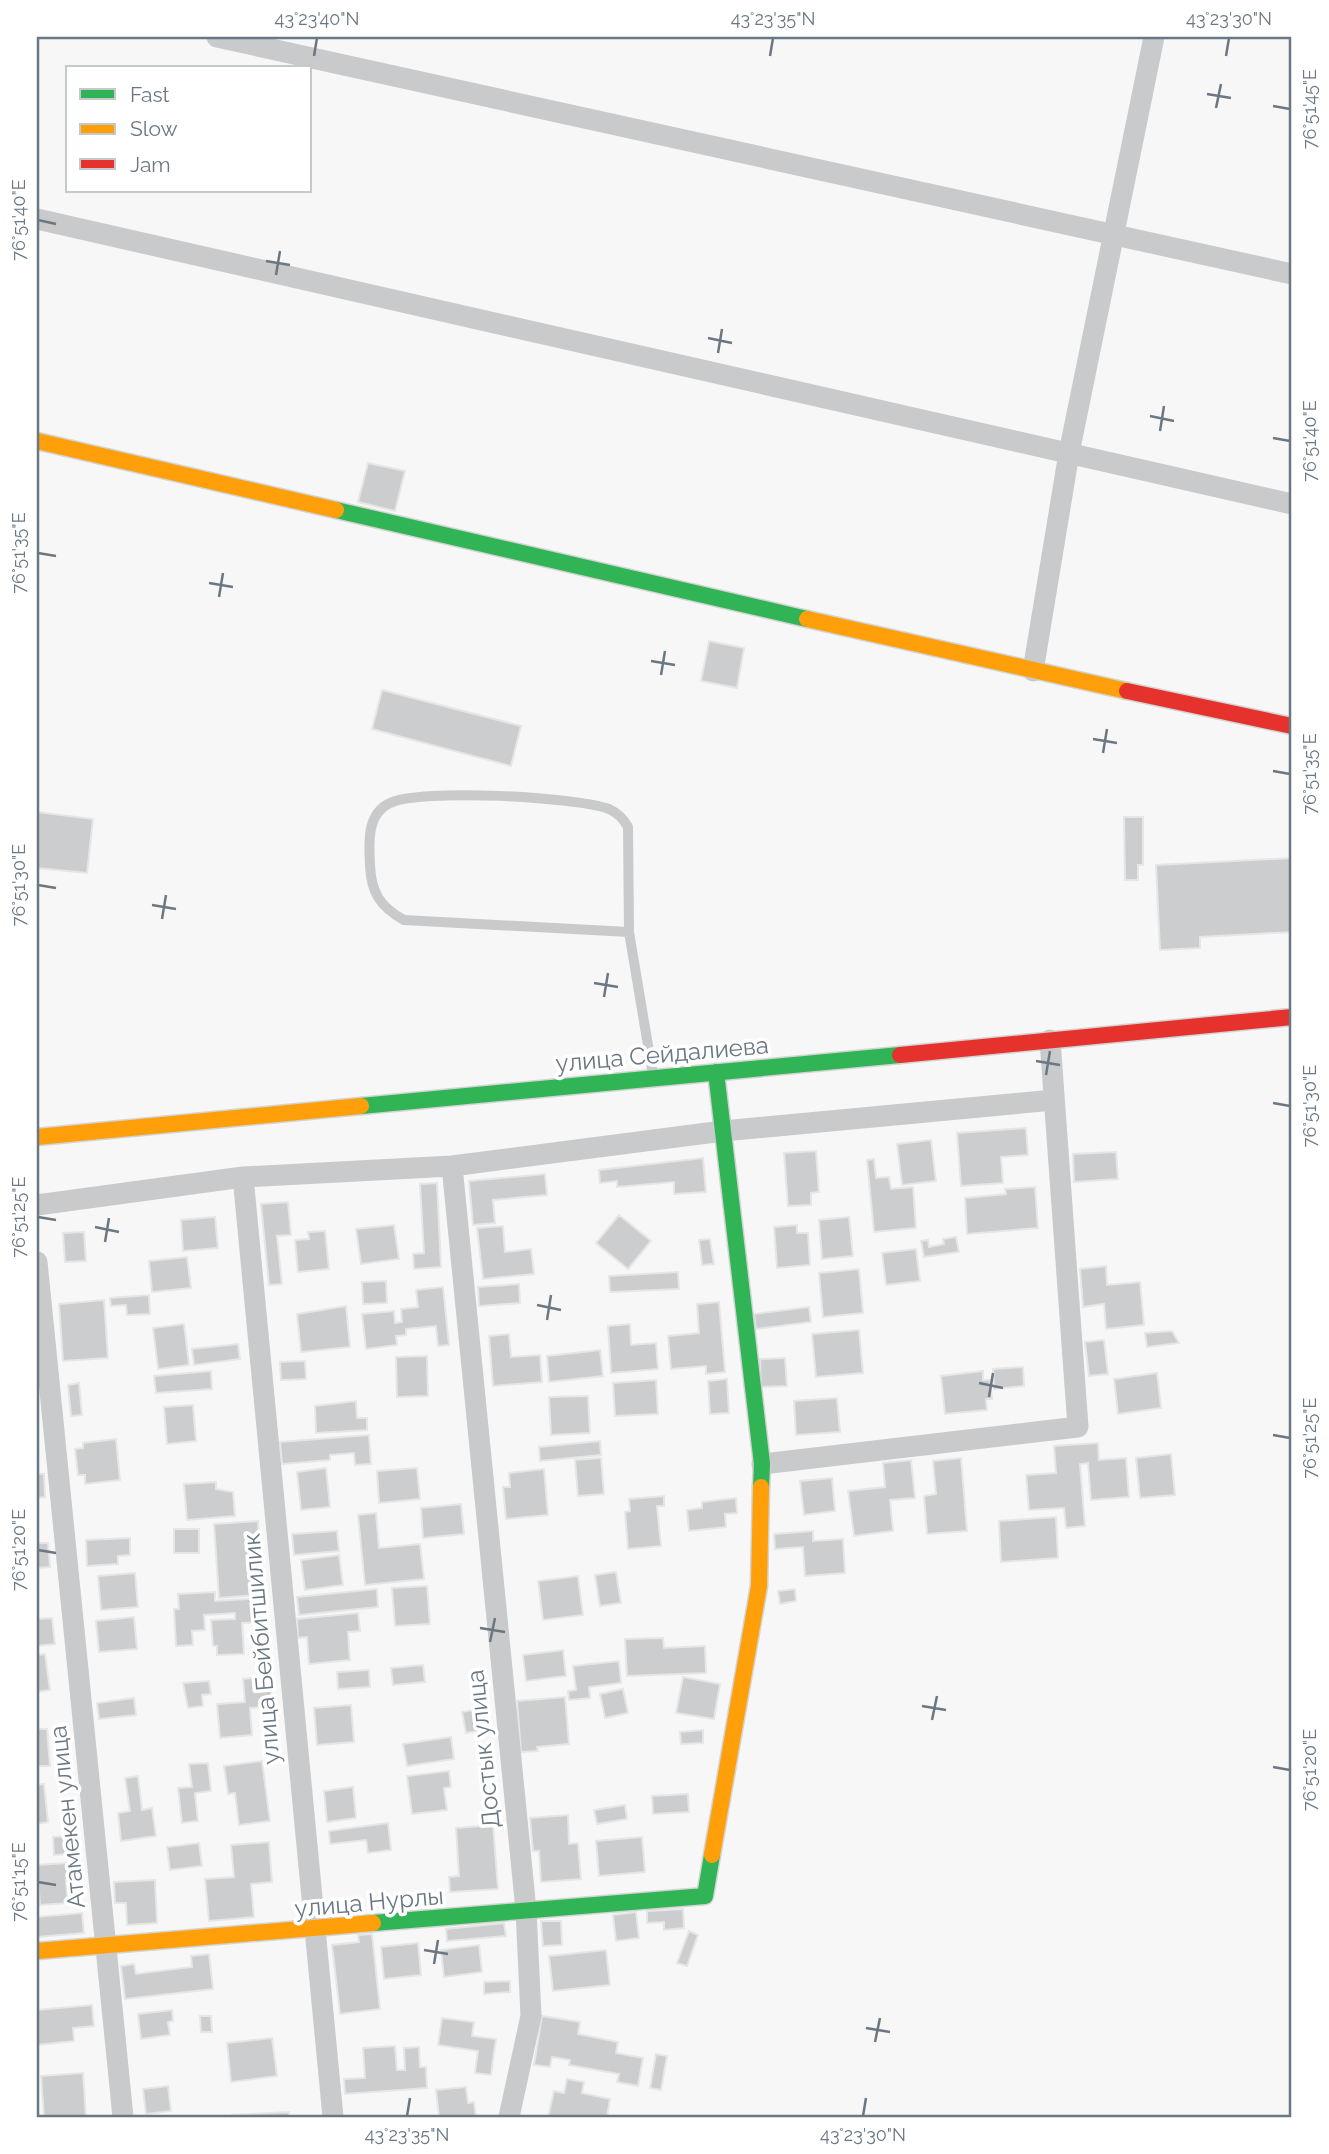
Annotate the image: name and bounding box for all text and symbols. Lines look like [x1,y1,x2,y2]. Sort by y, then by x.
text: 43°23'40"N [275,8,359,29]
text: 43°23'35"N [731,8,815,29]
text: 43°23'30"N [1186,8,1272,29]
legend [66,66,312,192]
text: 76°51'45"E [1299,69,1320,149]
text: Fast [130,82,170,107]
text: Slow [130,116,178,141]
text: Jam [130,152,171,177]
text: 76°51'40"E [8,179,29,261]
text: 76°51'40"E [1299,400,1320,482]
text: 76°51'35"E [8,512,29,594]
text: 76°51'35"E [1299,733,1320,815]
text: 76°51'30"E [8,844,29,926]
street label: улица Сейдалиева [554,1030,770,1078]
text: 76°51'30"E [1299,1065,1320,1147]
text: 76°51'25"E [8,1176,29,1258]
text: 76°51'25"E [1299,1397,1320,1479]
text: 76°51'20"E [8,1509,29,1591]
street label: улица Бейбитшилик [236,1532,286,1766]
street label: Достык улица [460,1668,506,1830]
street label: Атамекен улица [43,1724,91,1910]
text: 76°51'20"E [1299,1729,1320,1811]
text: 76°51'15"E [8,1842,29,1922]
street label: улица Нурлы [293,1881,445,1923]
text: 43°23'35"N [365,2124,449,2145]
text: 43°23'30"N [820,2124,906,2145]

